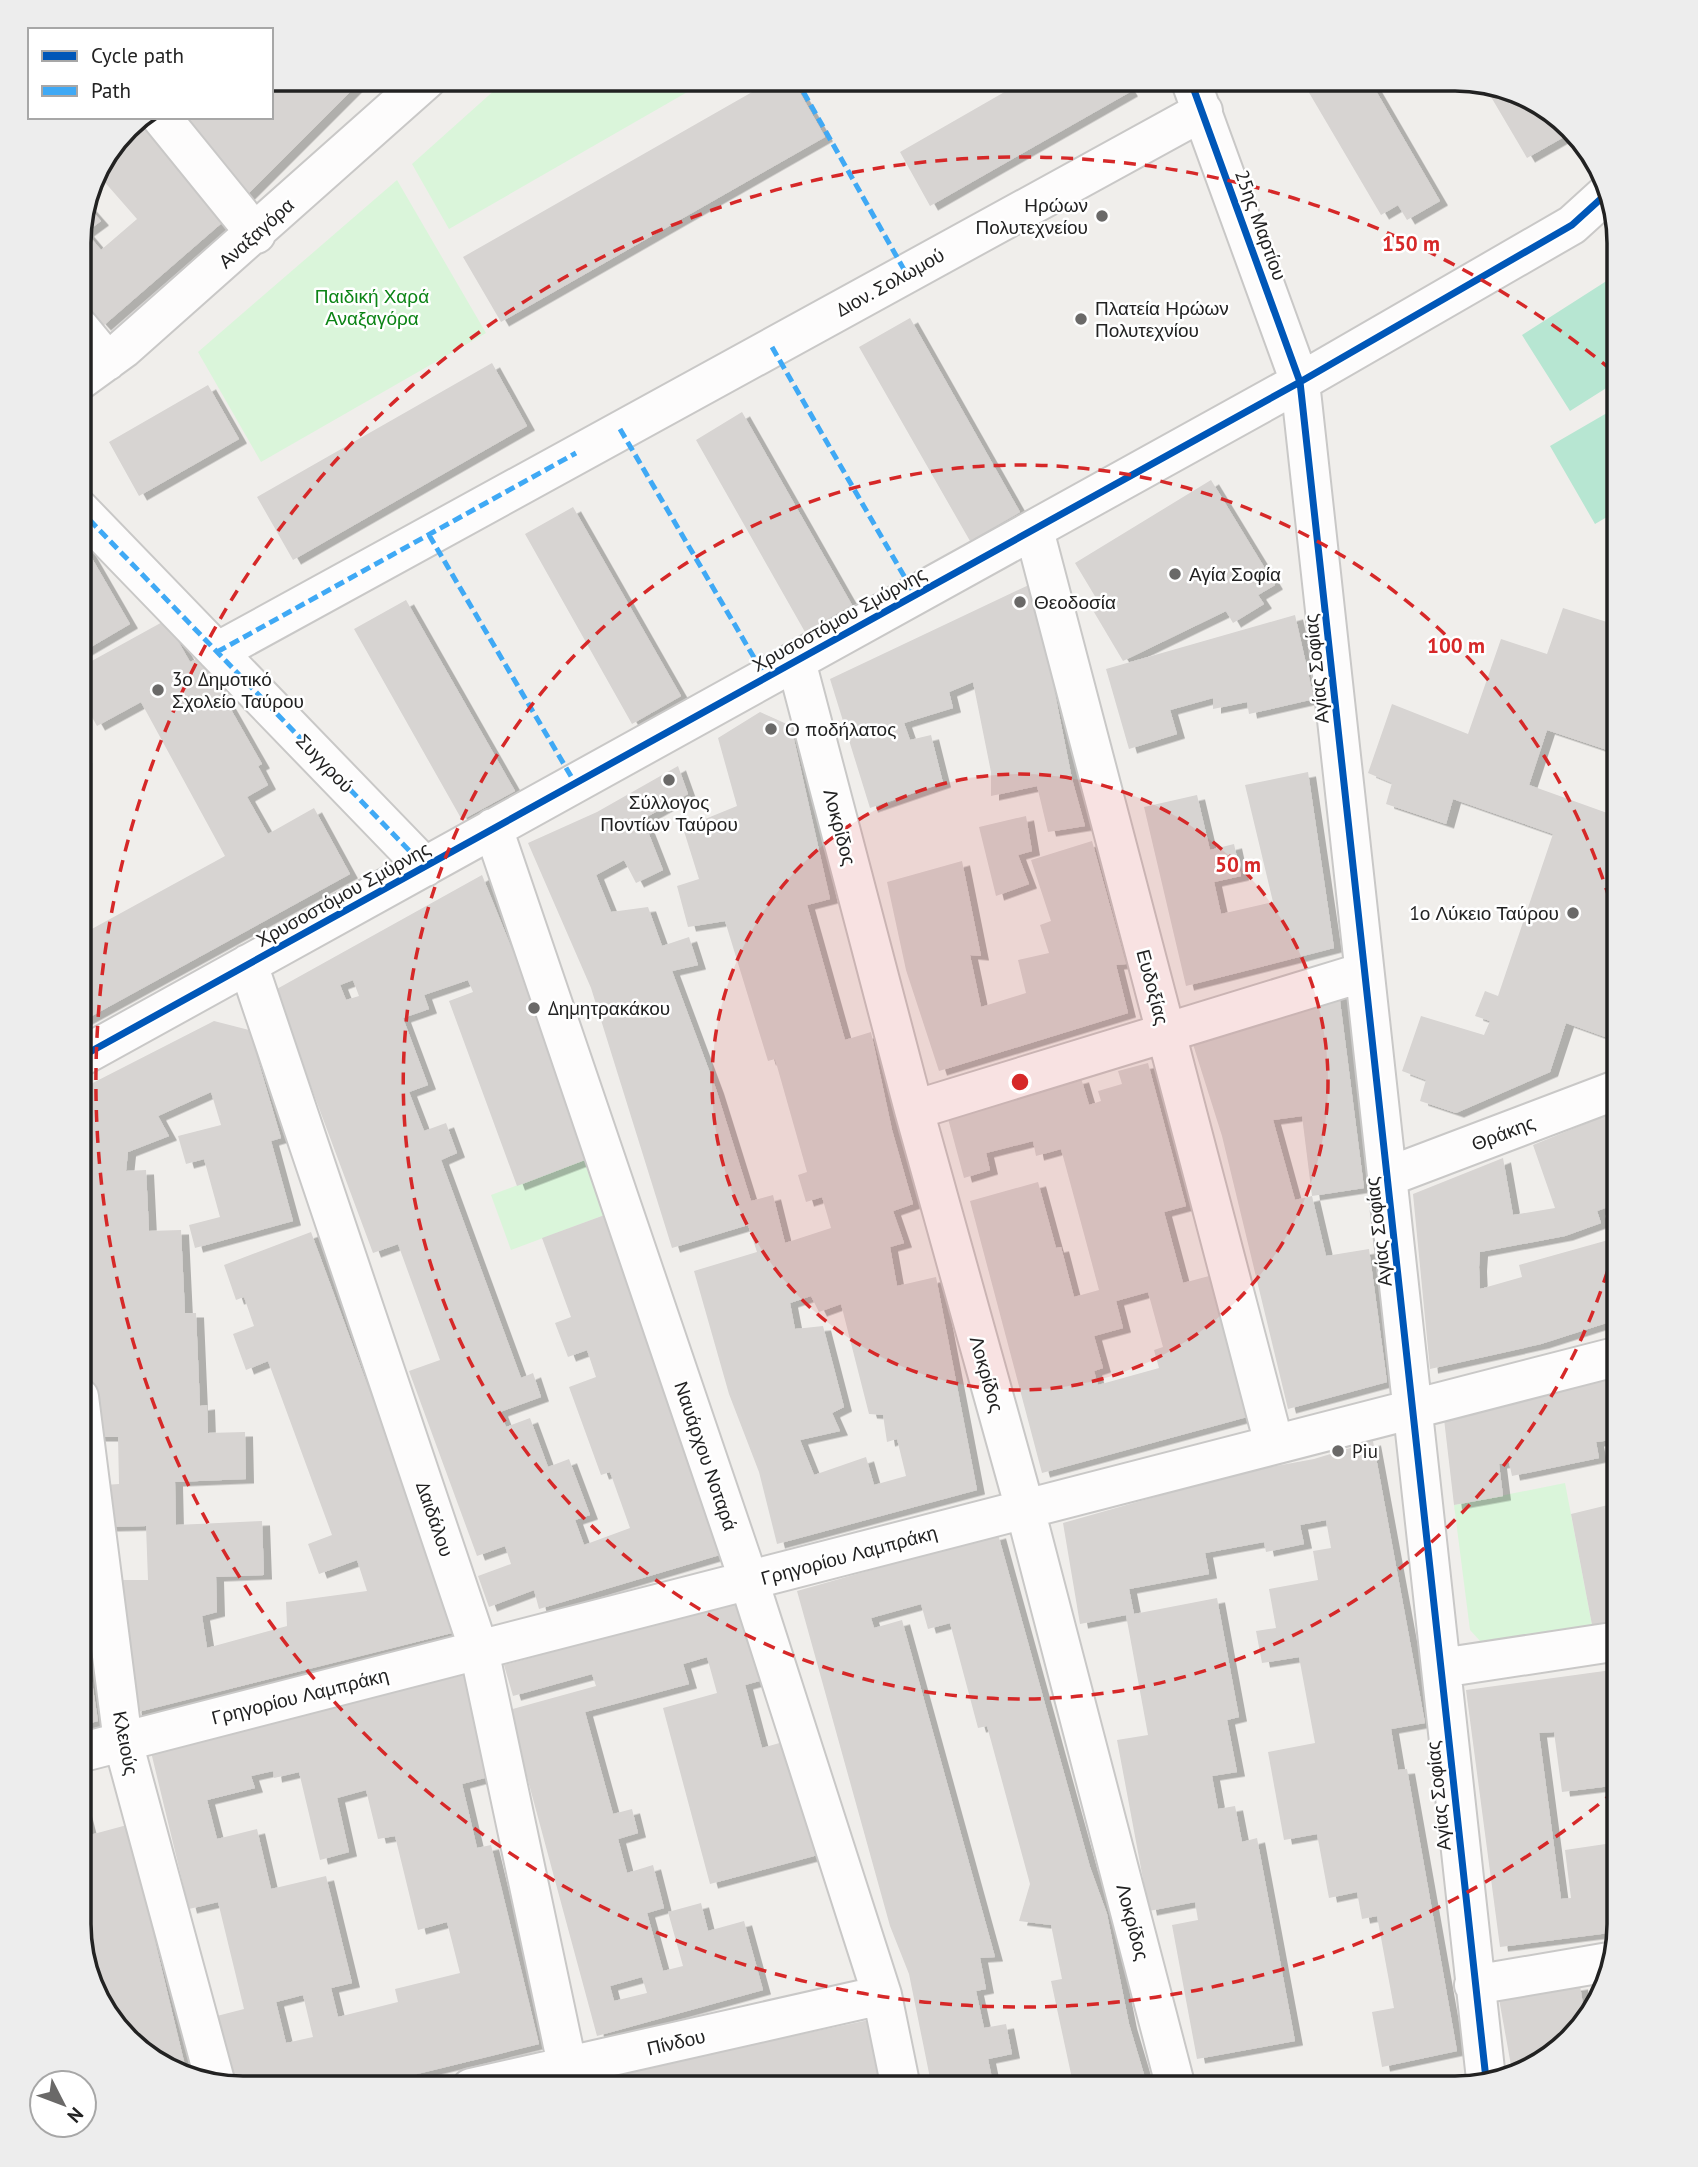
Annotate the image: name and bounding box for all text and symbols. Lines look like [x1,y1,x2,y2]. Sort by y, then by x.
legend [28,28,273,119]
text: Cycle path [91,42,184,69]
text: Path [91,77,131,104]
street label: 25ης Μαρτίου [1230,167,1292,283]
street label: Αναξαγόρα [213,193,299,273]
place label: Ηρώων Πολυτεχνείου [976,193,1088,239]
marker: Ηρώων Πολυτεχνείου [1094,208,1110,224]
text: 150 m [1382,230,1440,257]
street label: Διον. Σολωμού [832,242,948,322]
park label: Παιδική Χαρά Αναξαγόρα [315,284,429,330]
place label: Πλατεία Ηρώων Πολυτεχνίου [1095,296,1229,342]
marker: Πλατεία Ηρώων Πολυτεχνίου [1073,311,1089,327]
street label: Χρυσοστόμου Σμύρνης [748,561,930,677]
place label: Αγία Σοφία [1189,562,1281,586]
marker: Αγία Σοφία [1167,566,1183,582]
place label: Θεοδοσία [1034,590,1116,614]
marker: Θεοδοσία [1012,594,1028,610]
street label: Αγίας Σοφίας [1298,613,1334,725]
text: 100 m [1427,632,1485,659]
place label: 3ο Δημοτικό Σχολείο Ταύρου [172,667,304,713]
marker: 3ο Δημοτικό Σχολείο Ταύρου [150,682,166,698]
place label: Ο ποδήλατος [785,717,896,741]
marker: Ο ποδήλατος [763,721,779,737]
street label: Συγγρού [291,728,359,798]
marker: Σύλλογος Ποντίων Ταύρου [661,772,677,788]
street label: Λοκρίδος [818,786,862,868]
place label: Σύλλογος Ποντίων Ταύρου [600,790,738,836]
street label: Χρυσοστόμου Σμύρνης [252,836,434,952]
text: 50 m [1215,851,1261,878]
place label: 1ο Λύκειο Ταύρου [1409,901,1559,925]
marker: 1ο Λύκειο Ταύρου [1565,905,1581,921]
street label: Ευδοξίας [1131,947,1175,1027]
place label: Δημητρακάκου [548,996,670,1020]
marker: Δημητρακάκου [526,1000,542,1016]
centre of rings [1008,1070,1032,1094]
street label: Θράκης [1468,1110,1538,1156]
street label: Αγίας Σοφίας [1359,1176,1397,1288]
street label: Λοκρίδος [965,1333,1009,1415]
street label: Ναυάρχου Νοταρά [669,1378,743,1534]
place label: Piu [1352,1439,1378,1463]
marker: Piu [1330,1443,1346,1459]
street label: Δαιδάλου [411,1478,459,1560]
street label: Γρηγορίου Λαμπράκη [758,1520,940,1590]
street label: Γρηγορίου Λαμπράκη [209,1662,391,1730]
street label: Κλειούς [108,1709,144,1777]
street label: Αγίας Σοφίας [1420,1740,1456,1852]
street label: Λοκρίδος [1111,1881,1155,1963]
street label: Πίνδου [645,2024,707,2060]
north arrow [28,2069,98,2139]
text: N [63,2103,89,2128]

